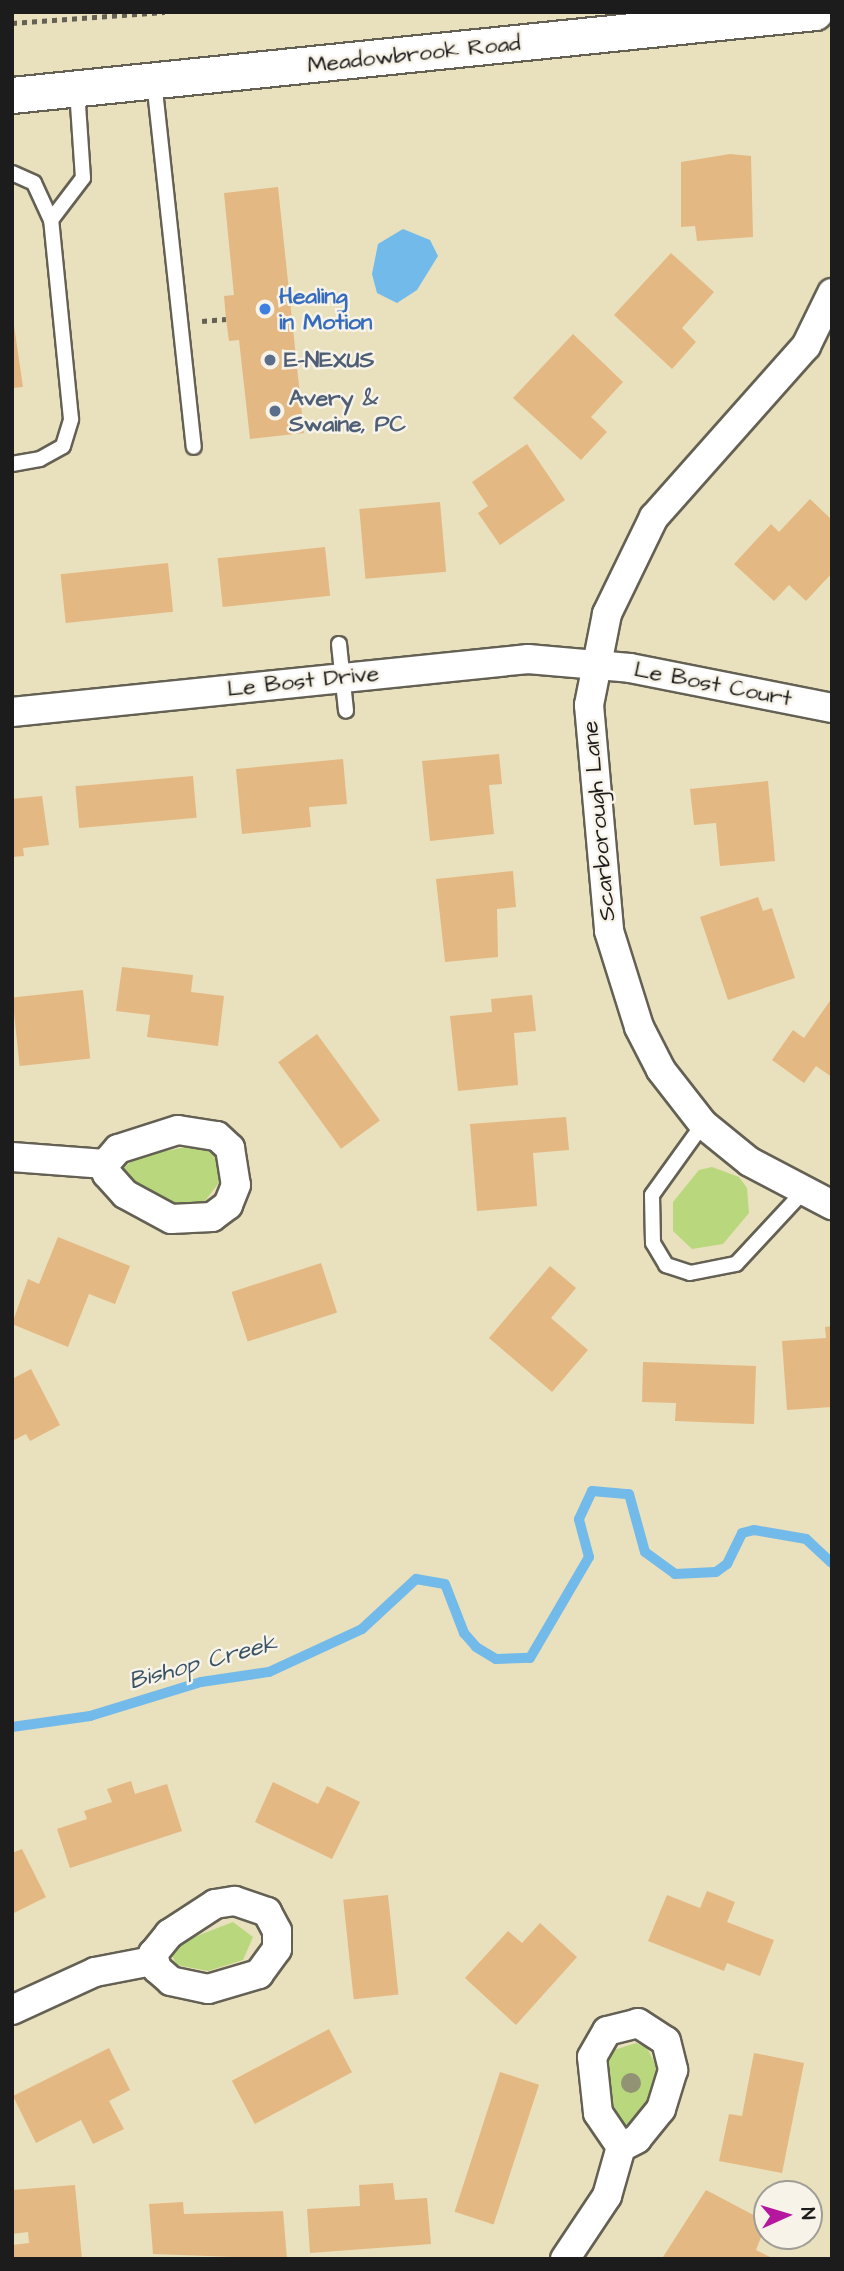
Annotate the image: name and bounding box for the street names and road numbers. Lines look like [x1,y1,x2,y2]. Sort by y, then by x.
street label: Meadowbrook Road [306,29,522,79]
street label: Le Bost Court [632,655,794,713]
street label: Le Bost Drive [226,659,380,703]
street label: Scarborough Lane [576,720,622,922]

